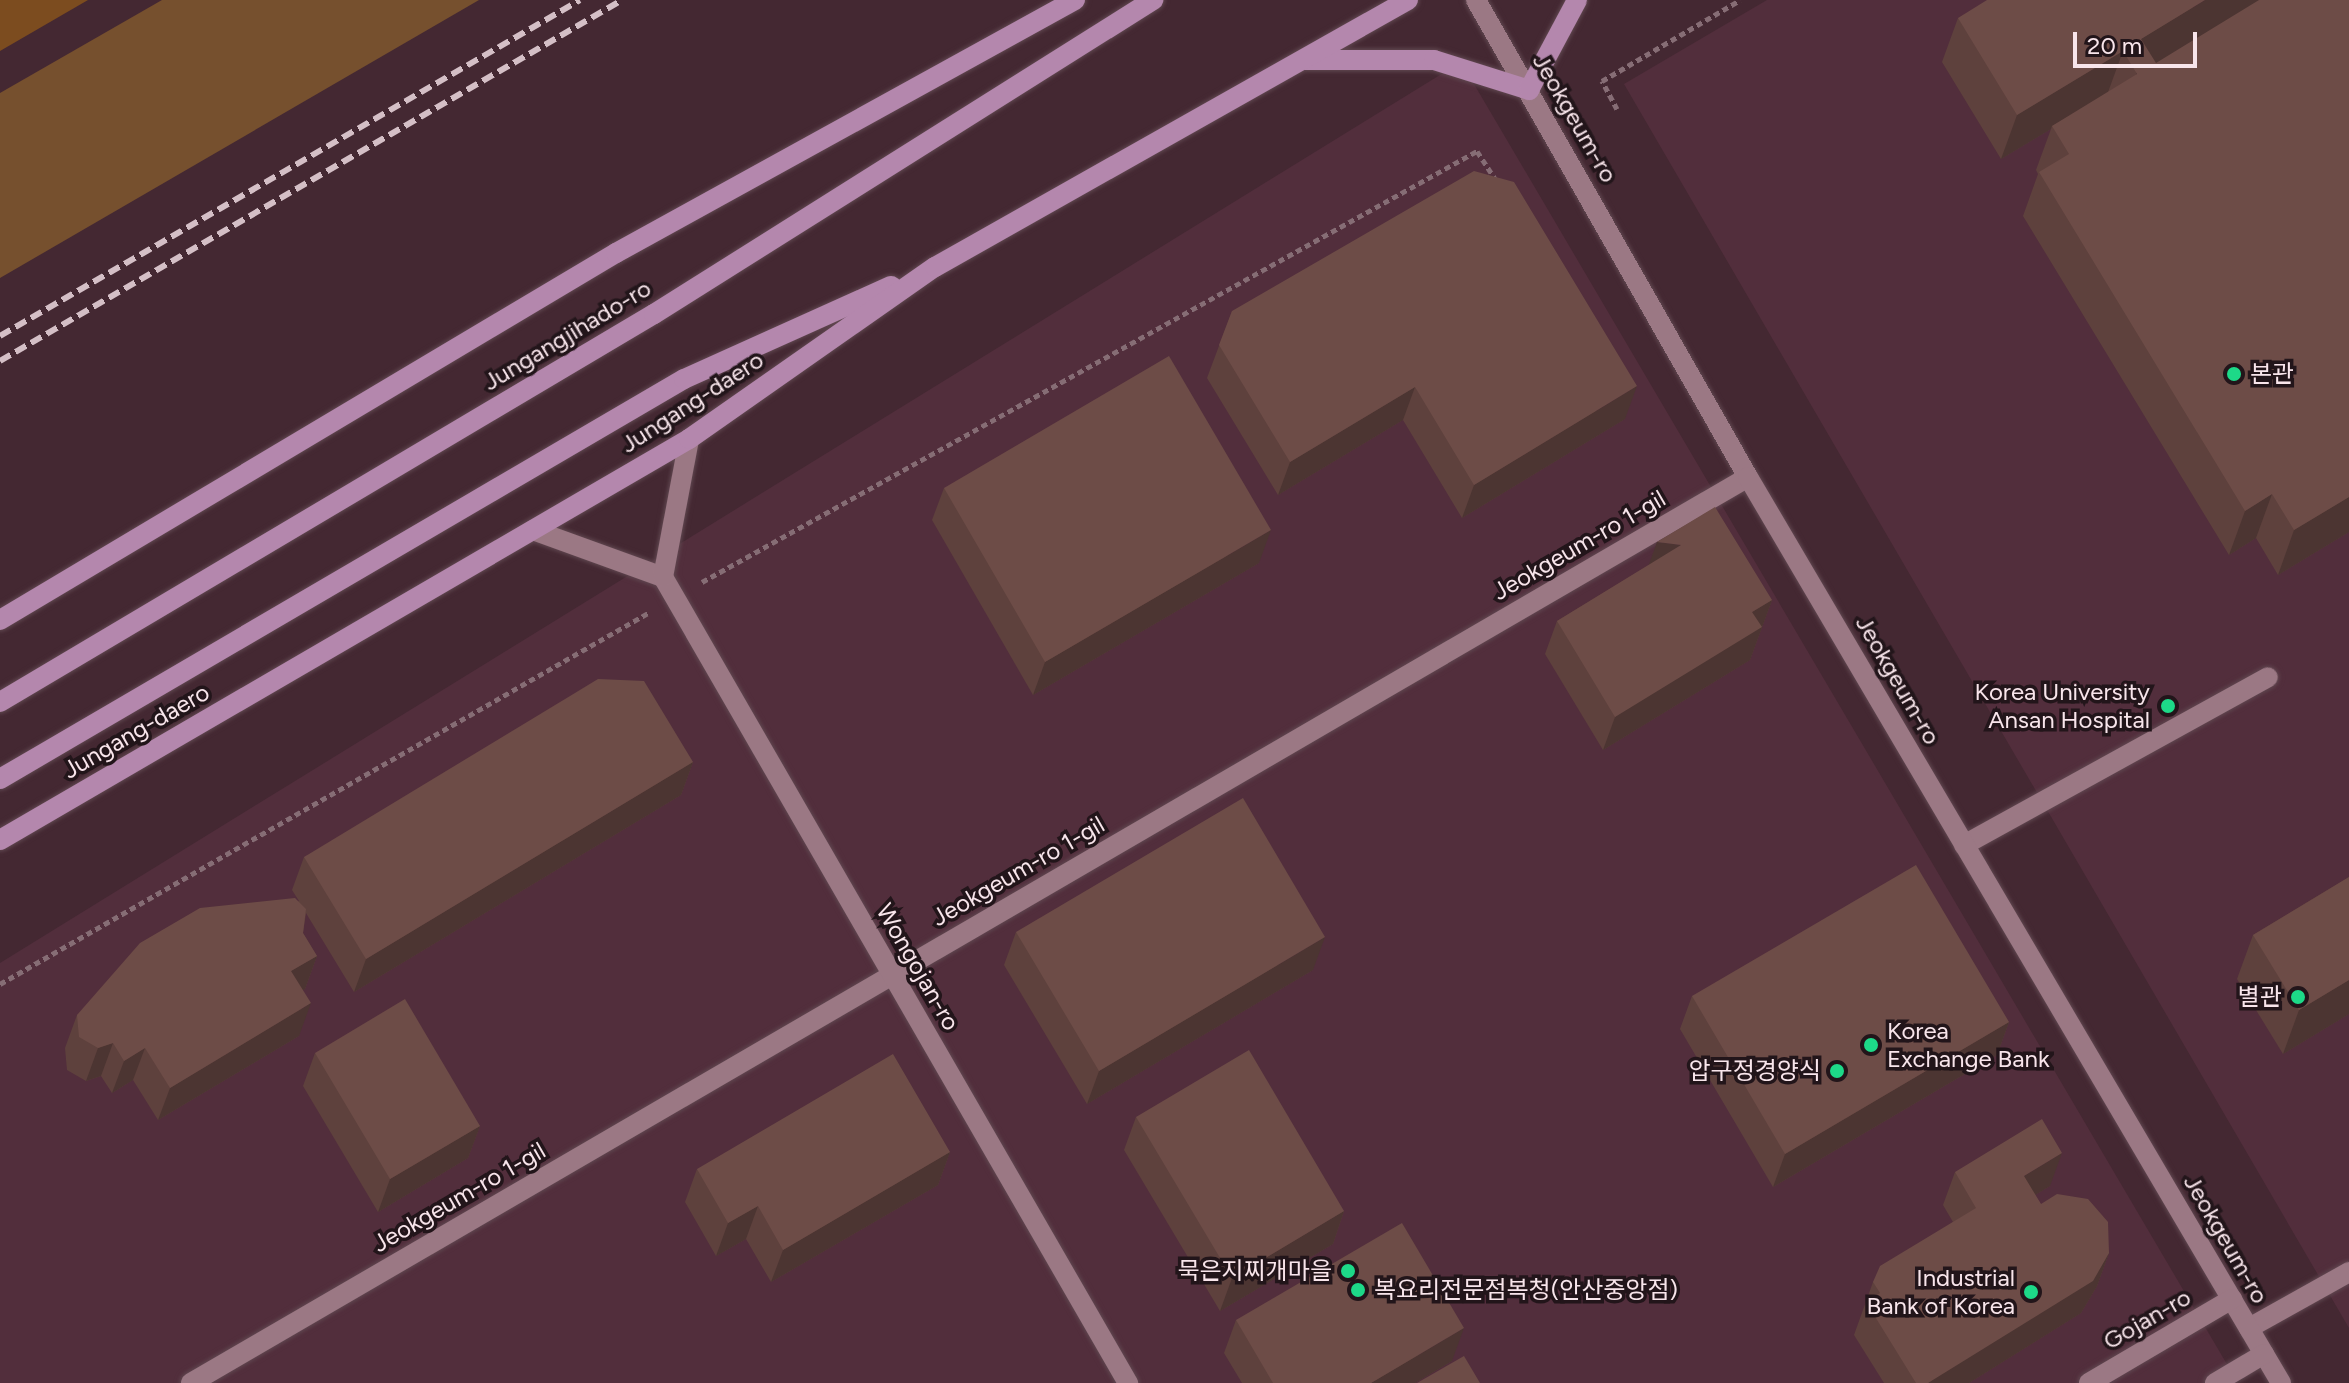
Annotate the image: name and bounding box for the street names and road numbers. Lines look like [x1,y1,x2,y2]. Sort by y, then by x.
street label: Jeokgeum-ro [1527,49,1623,187]
street label: Jungangjihado-ro [478,274,656,396]
street label: Jungang-daero [615,345,769,459]
street label: Jeokgeum-ro 1-gil [1488,484,1670,606]
street label: Jeokgeum-ro [1850,611,1946,749]
street label: Jungang-daero [58,677,214,785]
street label: Jeokgeum-ro 1-gil [927,810,1109,932]
street label: Wongojan-ro [870,899,966,1035]
street label: Jeokgeum-ro 1-gil [368,1136,550,1258]
street label: Jeokgeum-ro [2178,1170,2274,1308]
street label: Gojan-ro [2098,1282,2196,1356]

